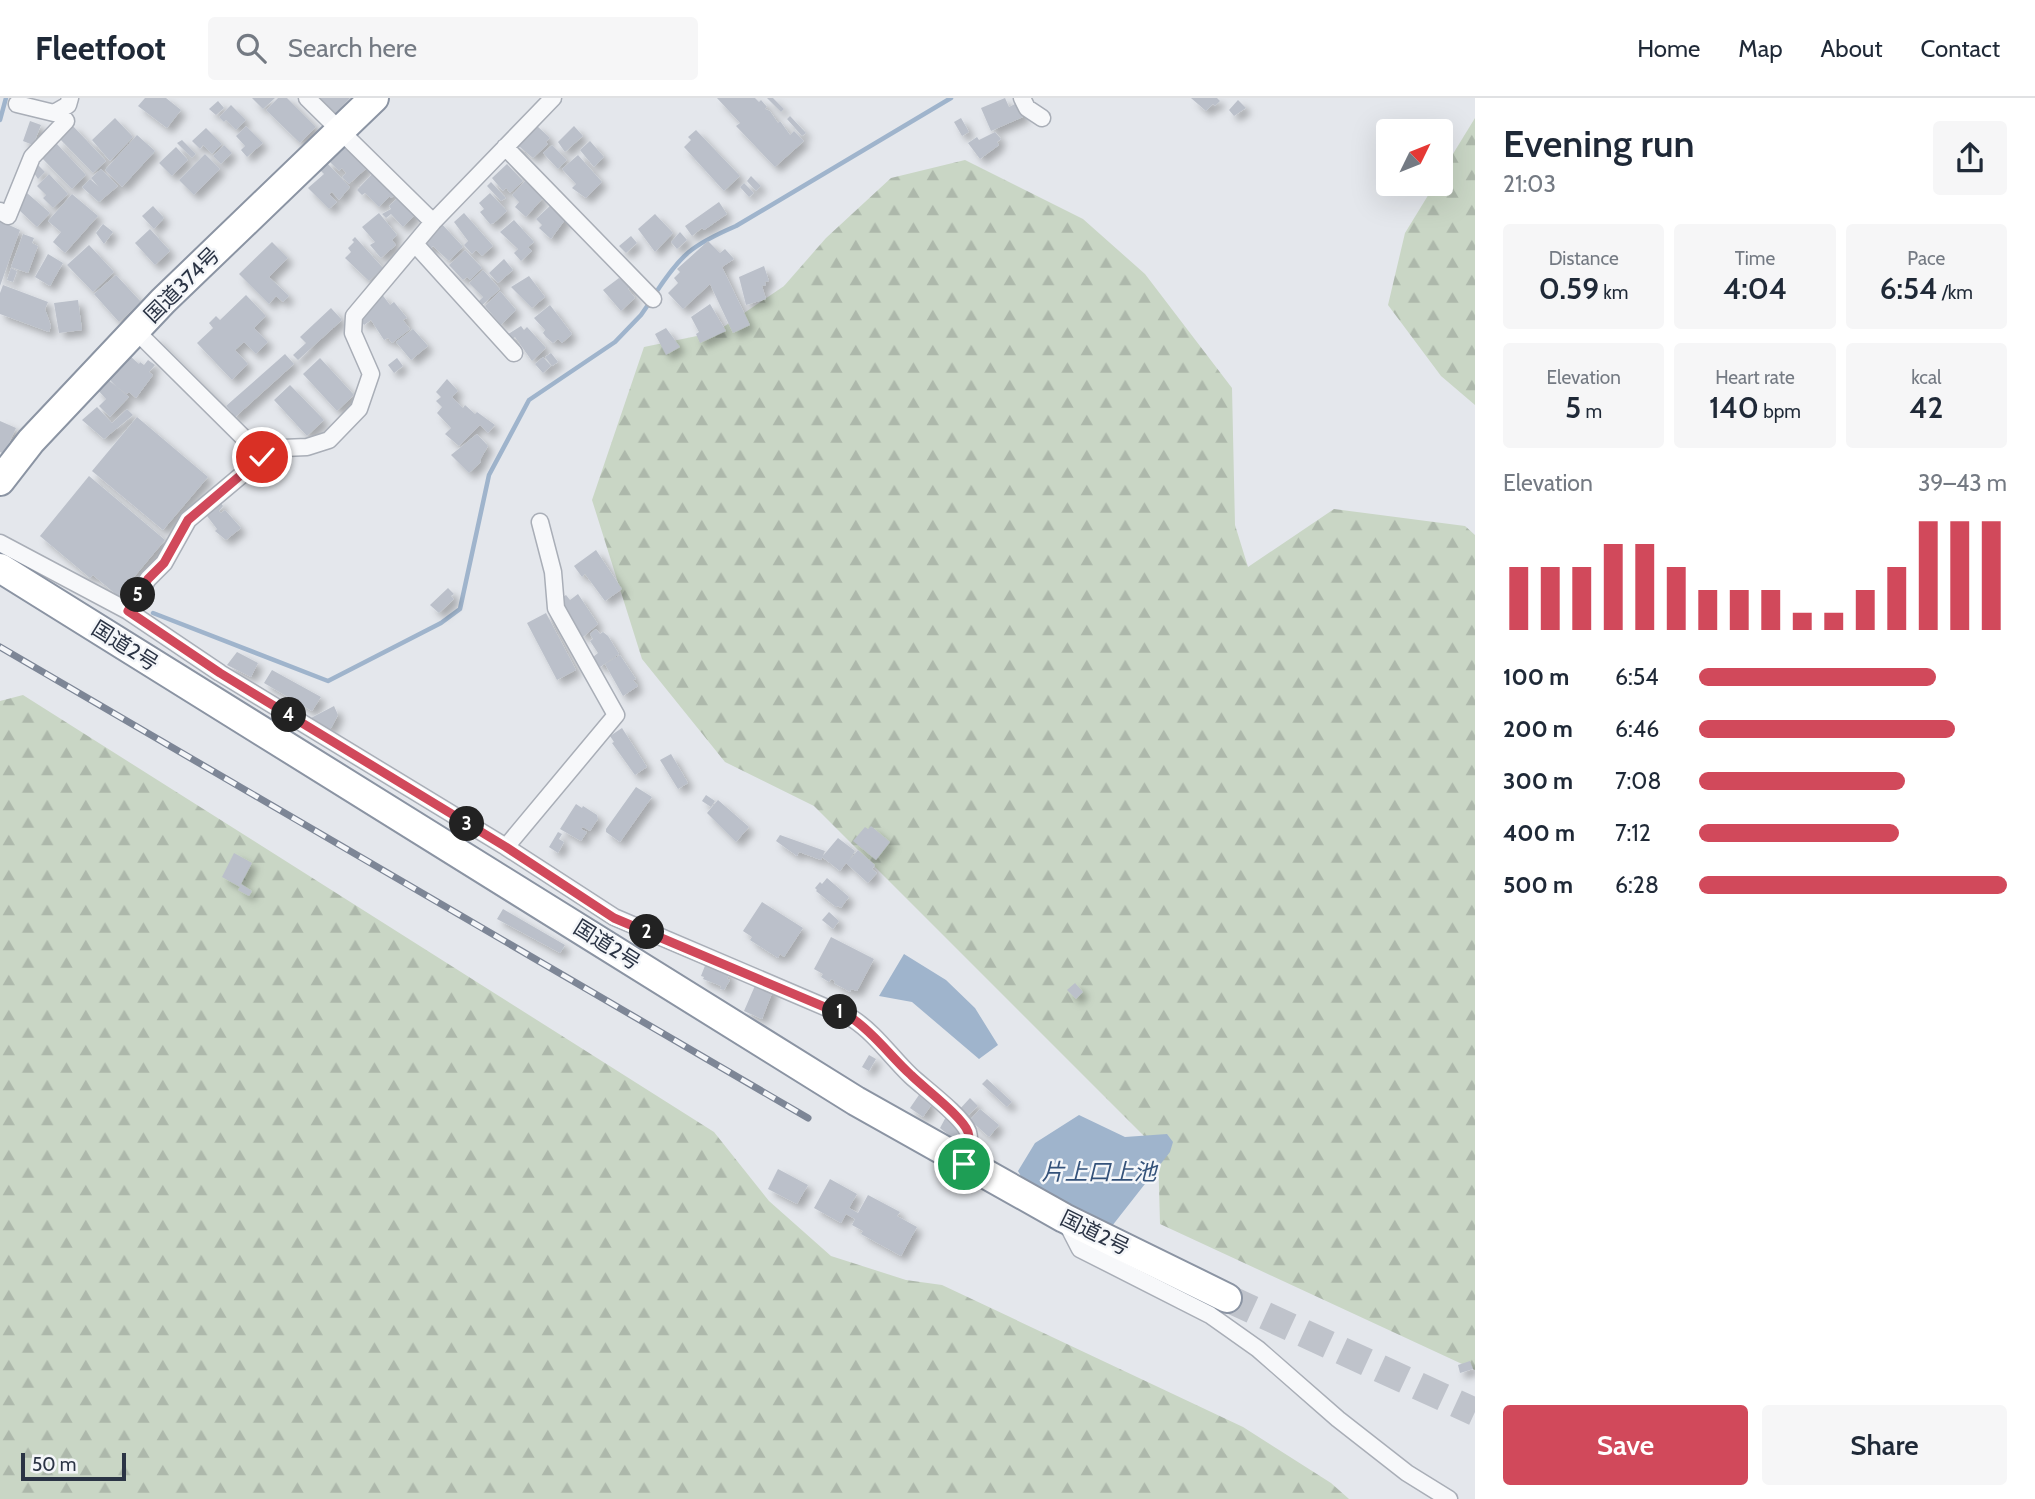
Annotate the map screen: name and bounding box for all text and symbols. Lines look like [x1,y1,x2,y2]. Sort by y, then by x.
search box [208,17,698,80]
text: Fleetfoot [35,28,166,68]
icon: search [232,29,270,67]
text: Search here [288,32,417,64]
text: Home [1637,34,1700,63]
text: Map [1738,34,1783,63]
text: About [1821,34,1883,63]
text: Contact [1921,34,2000,63]
north arrow [1376,119,1452,196]
map controls [1376,119,1453,196]
text: Evening run [1503,120,1695,167]
button: share [1933,121,2007,195]
text: 21:03 [1503,170,1556,198]
street label: 国道374号 [139,242,225,328]
text: Distance [1549,247,1619,270]
text: Time [1735,247,1775,270]
text: Pace [1907,247,1945,270]
text: 0.59 [1539,270,1599,307]
text: 4:04 [1723,270,1787,307]
text: 6:54 [1880,270,1937,307]
text: km [1599,281,1629,304]
text: /km [1937,281,1973,304]
text: Elevation [1547,366,1621,389]
text: Heart rate [1715,366,1795,389]
text: kcal [1911,366,1941,389]
text: 5 [1565,389,1581,426]
text: 140 [1709,389,1759,426]
text: 42 [1909,389,1943,426]
text: m [1581,400,1602,423]
text: bpm [1759,400,1801,423]
pin [232,427,292,487]
icon: check [243,438,281,476]
text: Elevation [1503,469,1593,497]
text: 39–43 m [1918,469,2007,497]
pin: 5 [120,578,156,612]
text: 5 [132,583,143,606]
street label: 国道2号 [87,615,163,676]
text: 100 m [1503,663,1569,691]
text: 6:54 [1615,663,1659,691]
pin: 4 [272,698,306,732]
text: 4 [283,703,294,726]
text: 200 m [1503,715,1573,743]
text: 6:46 [1615,715,1659,743]
text: 300 m [1503,767,1573,795]
text: 7:08 [1615,767,1661,795]
pin: 3 [449,806,484,842]
text: 3 [461,812,472,835]
text: 400 m [1503,819,1575,847]
text: 7:12 [1615,819,1651,847]
text: 500 m [1503,871,1573,899]
text: 6:28 [1615,871,1659,899]
pin: 2 [630,914,664,950]
street label: 国道2号 [569,915,645,975]
pin: 1 [822,995,858,1030]
text: 1 [836,1000,843,1023]
pin [934,1134,994,1194]
icon: arrive [945,1145,983,1183]
water label: 片上口上池 [1042,1158,1159,1186]
street label: 国道2号 [1056,1205,1134,1260]
button: Save [1503,1405,1748,1485]
button: Share [1762,1405,2007,1485]
scale bar [21,1450,126,1482]
text: 50 m [32,1453,76,1476]

